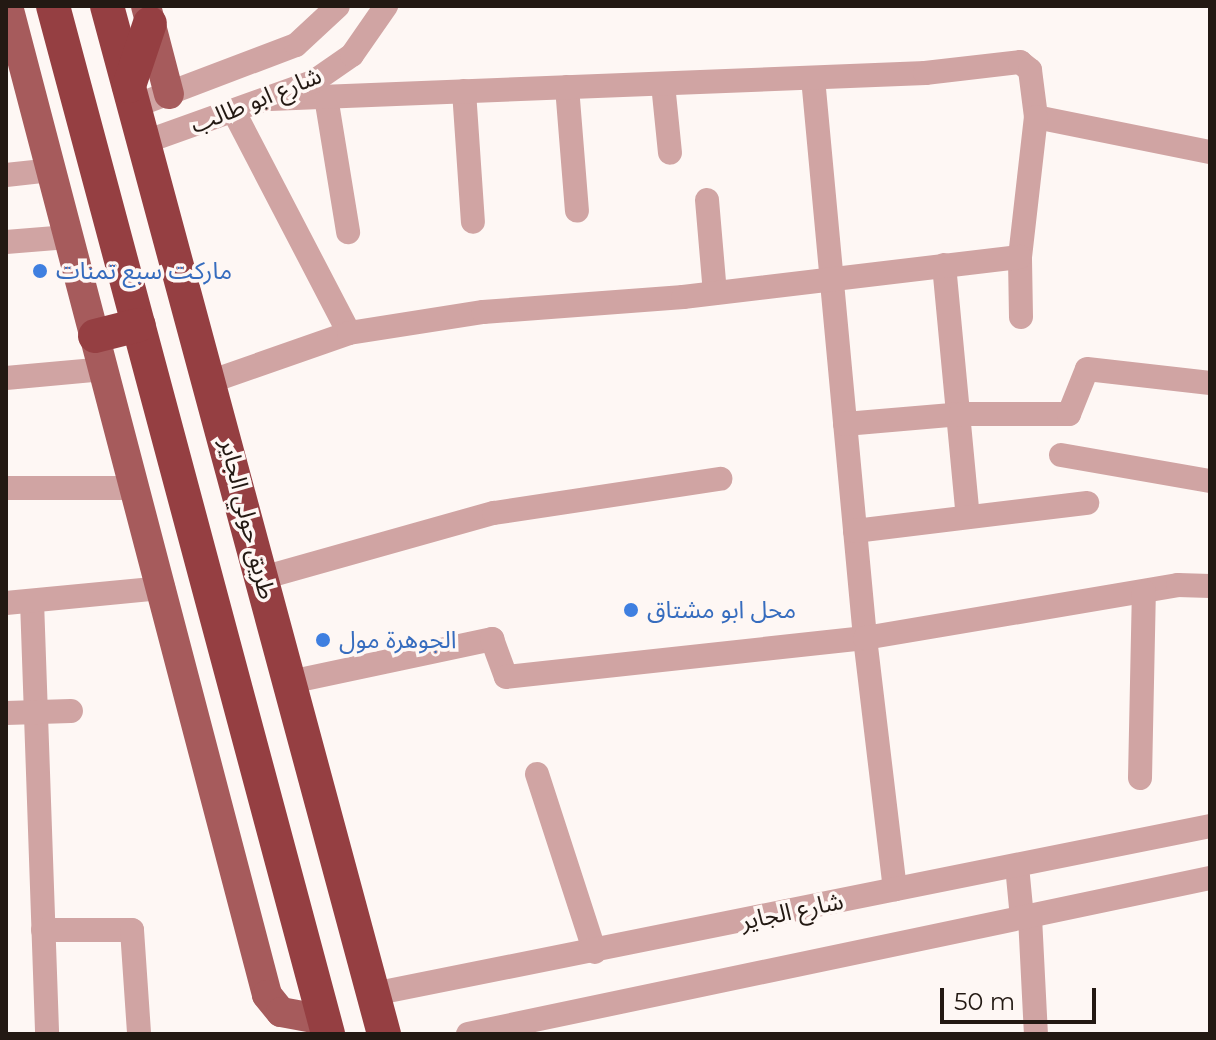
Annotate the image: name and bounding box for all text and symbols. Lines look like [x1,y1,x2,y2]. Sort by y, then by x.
street label: شارع ابو طالب [186,61,326,139]
place label: ماركت سبع تمنات [56,257,232,285]
marker: ماركت سبع تمنات [31,262,49,280]
street label: طريق حولي الجاير [214,436,282,602]
place label: محل ابو مشتاق [647,596,796,624]
marker: محل ابو مشتاق [622,601,640,619]
place label: الجوهرة مول [339,626,457,654]
marker: الجوهرة مول [314,631,332,649]
street label: شارع الجاير [738,886,846,936]
scale bar [944,972,1100,1022]
text: 50 m [954,987,1015,1016]

